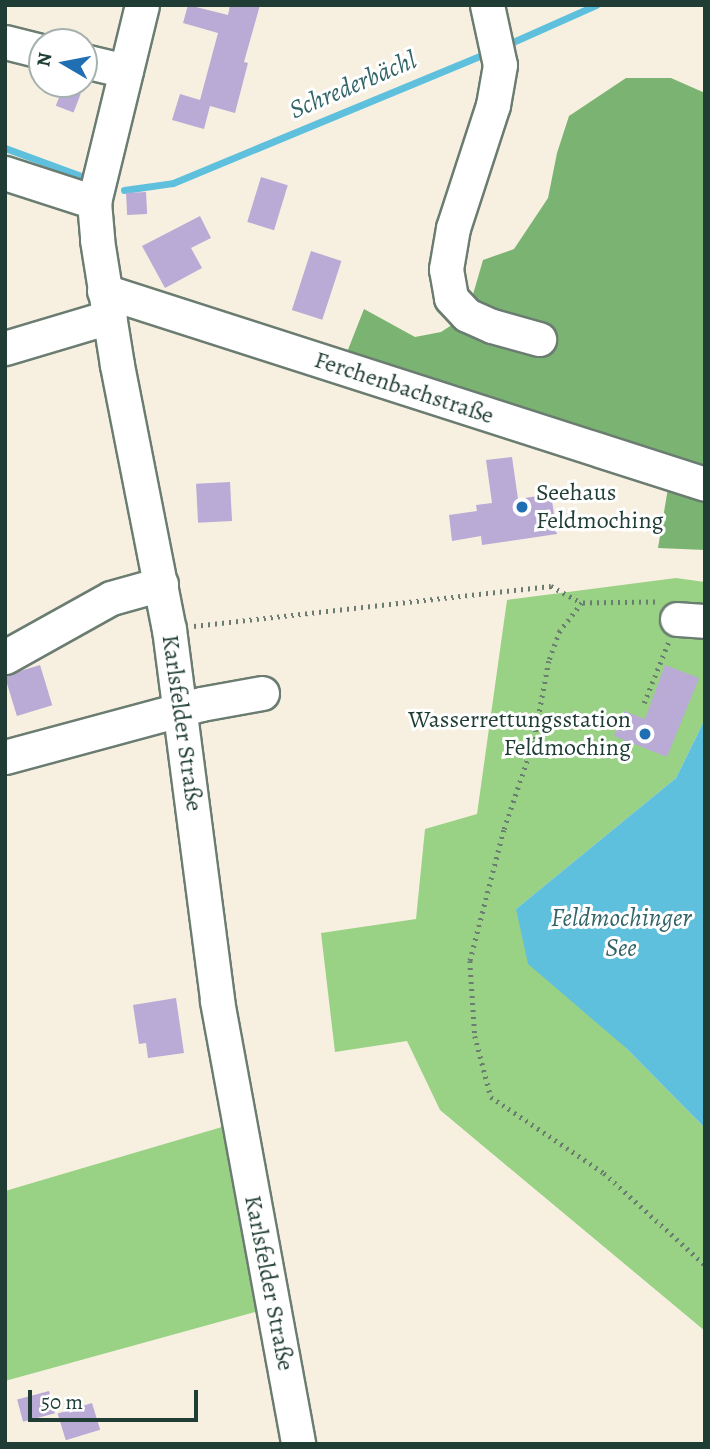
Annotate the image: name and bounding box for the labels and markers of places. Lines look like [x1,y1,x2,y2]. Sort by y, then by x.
place label: Seehaus Feldmoching [536,479,664,535]
marker: Seehaus Feldmoching [514,499,530,515]
place label: Wasserrettungsstation Feldmoching [408,706,631,762]
marker: Wasserrettungsstation Feldmoching [637,726,653,742]

